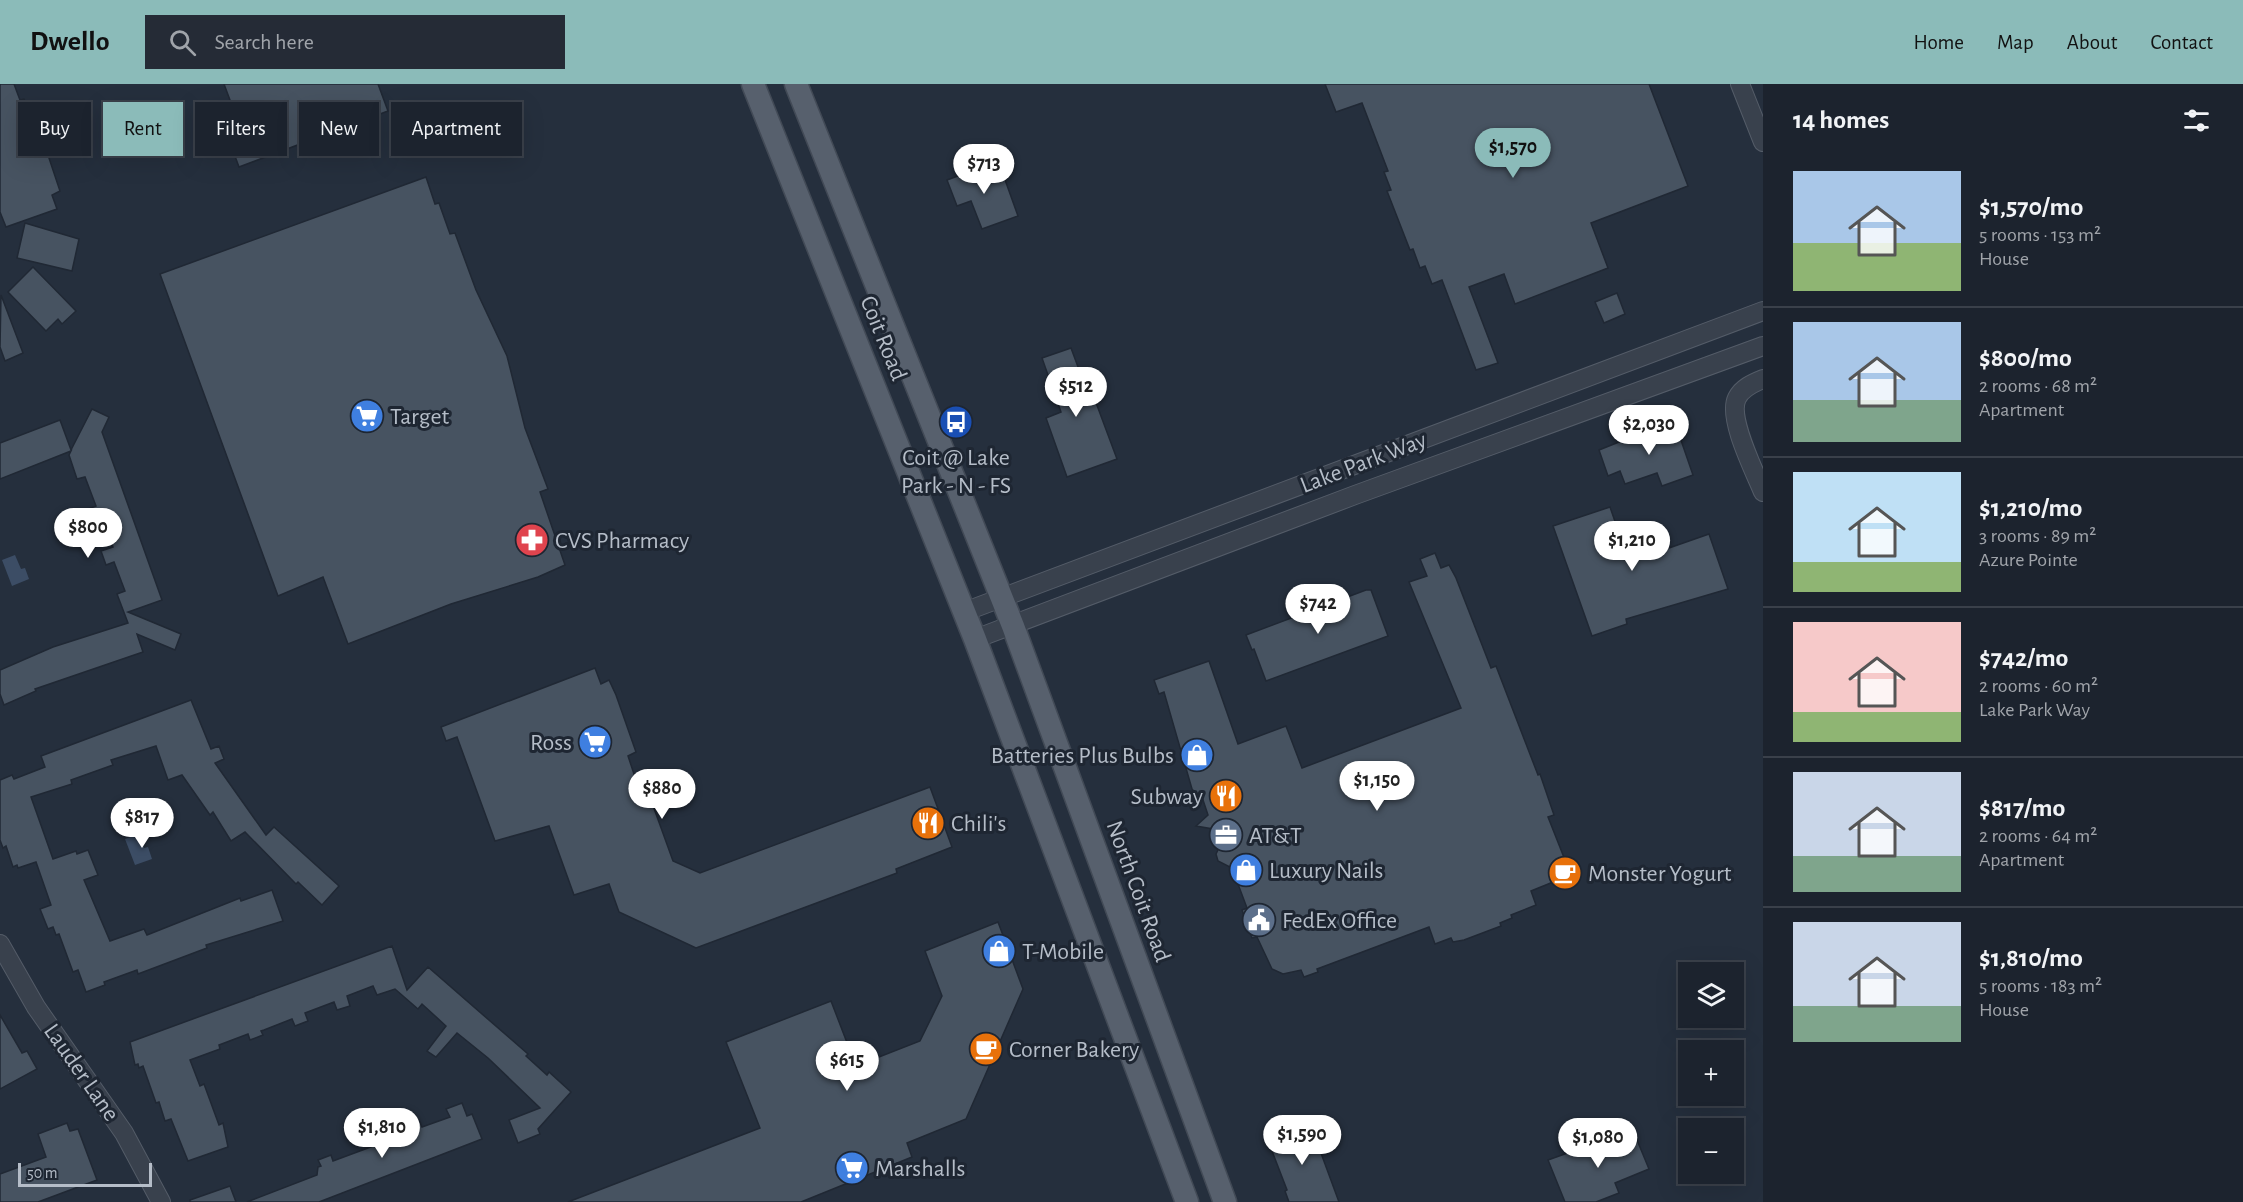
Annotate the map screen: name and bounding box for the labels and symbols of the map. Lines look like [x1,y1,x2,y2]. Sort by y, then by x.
pin: $1,570 [1464,128,1562,179]
pin: $713 [948,144,1020,195]
street label: Coit Road [855,293,911,384]
pin: $512 [1040,367,1112,418]
supermarket icon: Target [349,398,385,434]
bus stop icon: Coit @ Lake Park - N - FS [938,404,974,440]
place label: Target [390,405,450,429]
pin: $2,030 [1600,405,1698,456]
street label: Lake Park Way [1297,428,1430,498]
place label: Coit @ Lake Park - N - FS [901,446,1011,498]
pin: $800 [52,508,124,559]
pin: $1,210 [1583,521,1681,572]
pharmacy icon: CVS Pharmacy [514,522,550,558]
place label: CVS Pharmacy [555,529,689,553]
pin: $742 [1282,584,1354,635]
supermarket icon: Ross [577,724,613,760]
place label: Ross [530,731,572,755]
shop icon: Batteries Plus Bulbs [1179,737,1215,773]
place label: Batteries Plus Bulbs [991,744,1174,768]
pin: $1,150 [1328,761,1426,812]
pin: $880 [626,769,698,820]
restaurant icon: Subway [1208,778,1244,814]
place label: Subway [1131,785,1203,809]
pin: $817 [106,798,178,849]
restaurant icon: Chili's [910,805,946,841]
place label: Chili's [951,812,1006,836]
office icon: AT&T [1208,817,1244,853]
street label: North Coit Road [1101,818,1175,965]
place label: AT&T [1249,824,1302,848]
shop icon: Luxury Nails [1228,852,1264,888]
cafe icon: Monster Yogurt [1547,855,1583,891]
place label: Luxury Nails [1269,859,1384,883]
place label: Monster Yogurt [1588,862,1732,886]
public building icon: FedEx Office [1241,902,1277,938]
place label: FedEx Office [1282,909,1397,933]
shop icon: T-Mobile [981,933,1017,969]
place label: T-Mobile [1022,940,1104,964]
street label: Lauder Lane [39,1019,123,1126]
cafe icon: Corner Bakery [968,1031,1004,1067]
place label: Corner Bakery [1009,1038,1139,1062]
pin: $615 [811,1041,883,1092]
pin: $1,810 [333,1108,431,1159]
pin: $1,590 [1253,1115,1351,1166]
pin: $1,080 [1549,1118,1647,1169]
supermarket icon: Marshalls [834,1150,870,1186]
place label: Marshalls [875,1157,965,1181]
scale bar [18,1160,152,1188]

